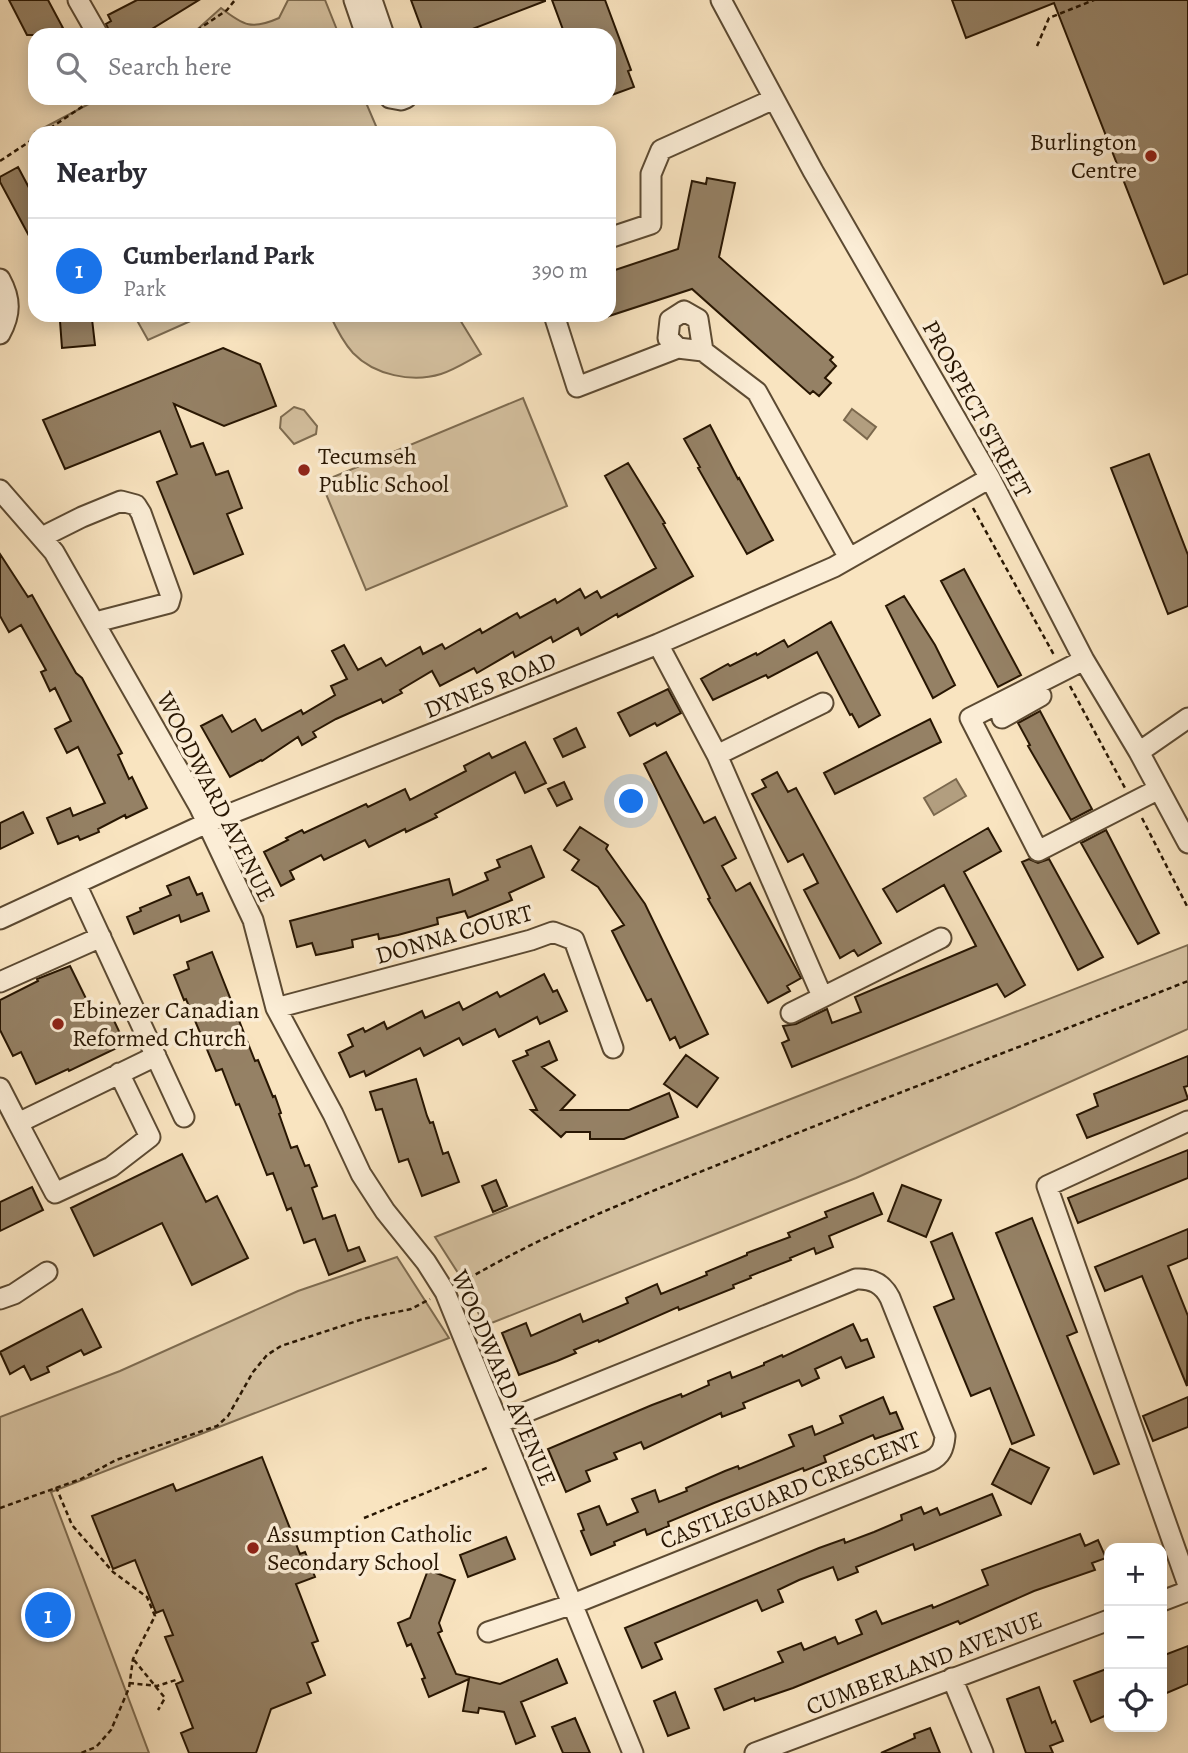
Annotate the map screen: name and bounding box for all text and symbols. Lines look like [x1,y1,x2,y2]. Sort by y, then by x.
search box [28,28,616,105]
icon: search [52,48,90,86]
text: Search here [108,49,232,84]
place label: Burlington Centre [1030,126,1137,186]
marker: Burlington Centre [1143,148,1159,164]
text: Nearby [56,152,147,192]
text: Cumberland Park [123,238,314,273]
text: 1 [75,255,83,286]
text: 390 m [532,255,588,286]
text: Park [123,273,166,304]
street label: PROSPECT STREET [915,314,1039,504]
place label: Tecumseh Public School [318,440,449,500]
marker: Tecumseh Public School [296,462,312,478]
street label: DYNES ROAD [419,644,561,726]
street label: WOODWARD AVENUE [149,685,283,908]
your location [614,784,648,818]
street label: DONNA COURT [372,896,536,972]
place label: Ebinezer Canadian Reformed Church [72,994,259,1054]
marker: Ebinezer Canadian Reformed Church [50,1016,66,1032]
street label: WOODWARD AVENUE [443,1264,564,1491]
street label: CASTLEGUARD CRESCENT [655,1423,925,1557]
place label: Assumption Catholic Secondary School [266,1518,472,1578]
marker: Assumption Catholic Secondary School [245,1540,261,1556]
map controls [1104,1543,1167,1732]
button: + [1104,1543,1167,1606]
pin: 1 [25,1589,71,1641]
street label: CUMBERLAND AVENUE [801,1603,1047,1723]
button: − [1104,1606,1167,1669]
button: locate [1104,1669,1167,1732]

